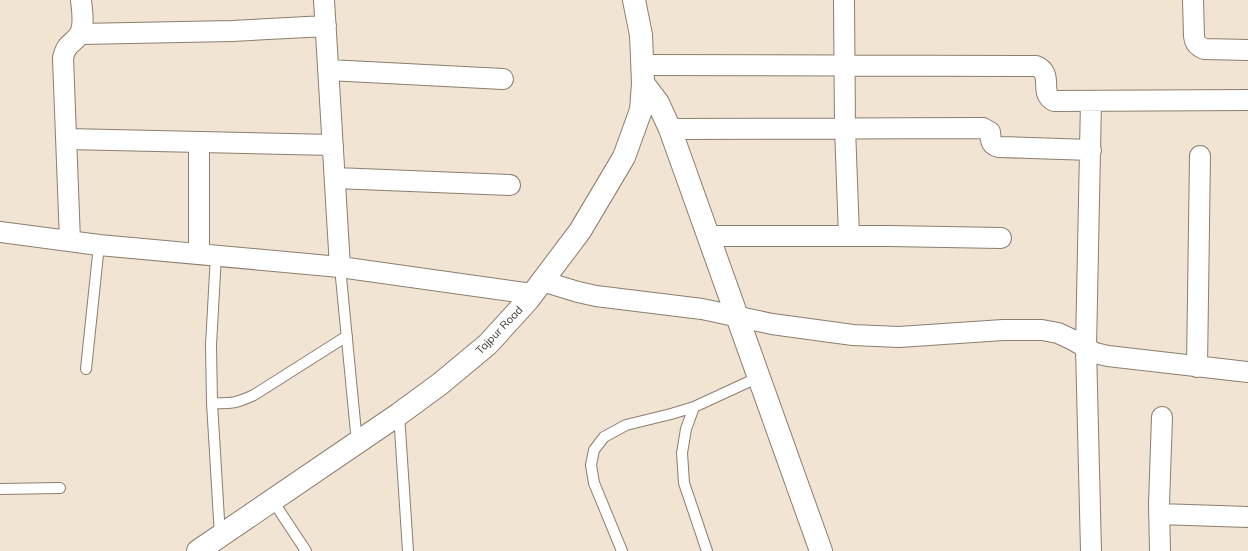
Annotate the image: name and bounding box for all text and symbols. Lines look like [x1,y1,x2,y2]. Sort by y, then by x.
street label: Tajpur Road [472,303,526,357]

